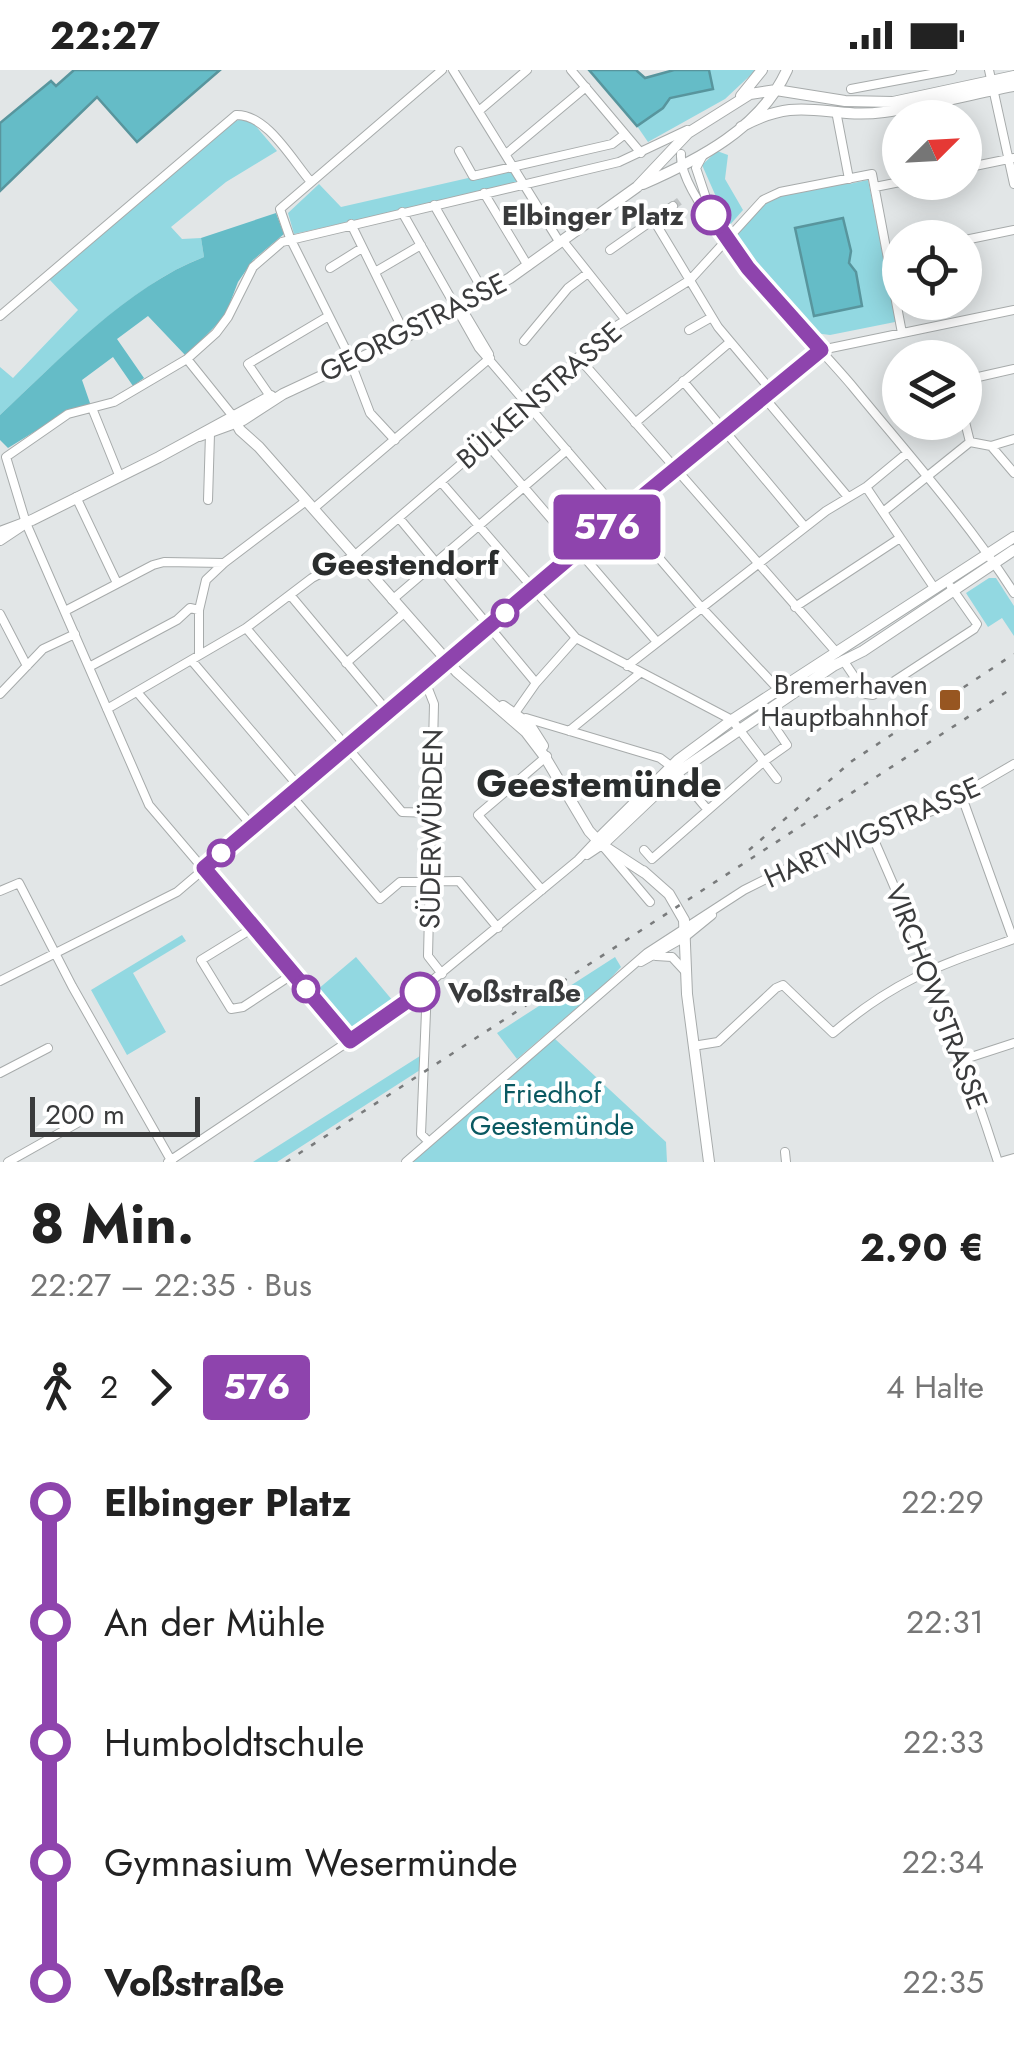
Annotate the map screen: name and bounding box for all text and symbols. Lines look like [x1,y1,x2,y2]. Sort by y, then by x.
text: 22:27 [50,8,160,63]
north arrow [882,100,982,200]
map controls [882,100,982,440]
place label: Elbinger Platz [502,195,684,236]
marker: Elbinger Platz [692,196,730,234]
button: locate [882,220,982,320]
street label: GEORGSTRASSE [312,263,514,392]
street label: BÜLKENSTRASSE [448,312,631,479]
button: layers [882,340,982,440]
line badge: 576 [550,494,664,560]
text: 576 [573,502,641,552]
district label: Geestendorf [311,541,500,587]
unlabelled marker [492,600,518,626]
place label: Bremerhaven Hauptbahnhof [760,664,929,737]
marker: Bremerhaven Hauptbahnhof [937,687,963,713]
street label: SÜDERWÜRDEN [409,729,454,929]
district label: Geestemünde [476,756,722,811]
street label: HARTWIGSTRASSE [757,766,987,899]
unlabelled marker [208,840,234,866]
street label: VIRCHOWSTRASSE [875,879,998,1116]
place label: Voßstraße [447,972,581,1013]
marker: Voßstraße [401,973,439,1011]
unlabelled marker [293,976,319,1002]
park label: Friedhof Geestemünde [470,1073,634,1146]
scale bar [30,1092,200,1136]
text: 200 m [45,1094,125,1135]
text: 8 Min. [30,1184,195,1264]
text: 2.90 € [860,1220,984,1275]
text: 22:27 – 22:35 · Bus [30,1262,312,1308]
icon: walk [30,1360,85,1415]
icon: forward [133,1360,188,1415]
text: 576 [223,1362,290,1412]
text: 2 [100,1364,118,1410]
text: 4 Halte [886,1364,984,1410]
text: Elbinger Platz [104,1475,351,1530]
text: 22:29 [901,1479,984,1525]
text: An der Mühle [104,1595,325,1650]
text: 22:31 [906,1599,984,1645]
text: Humboldtschule [104,1715,364,1770]
text: 22:33 [903,1719,984,1765]
text: Gymnasium Wesermünde [104,1835,518,1890]
text: 22:34 [902,1839,984,1885]
text: Voßstraße [104,1955,284,2010]
text: 22:35 [902,1959,984,2005]

